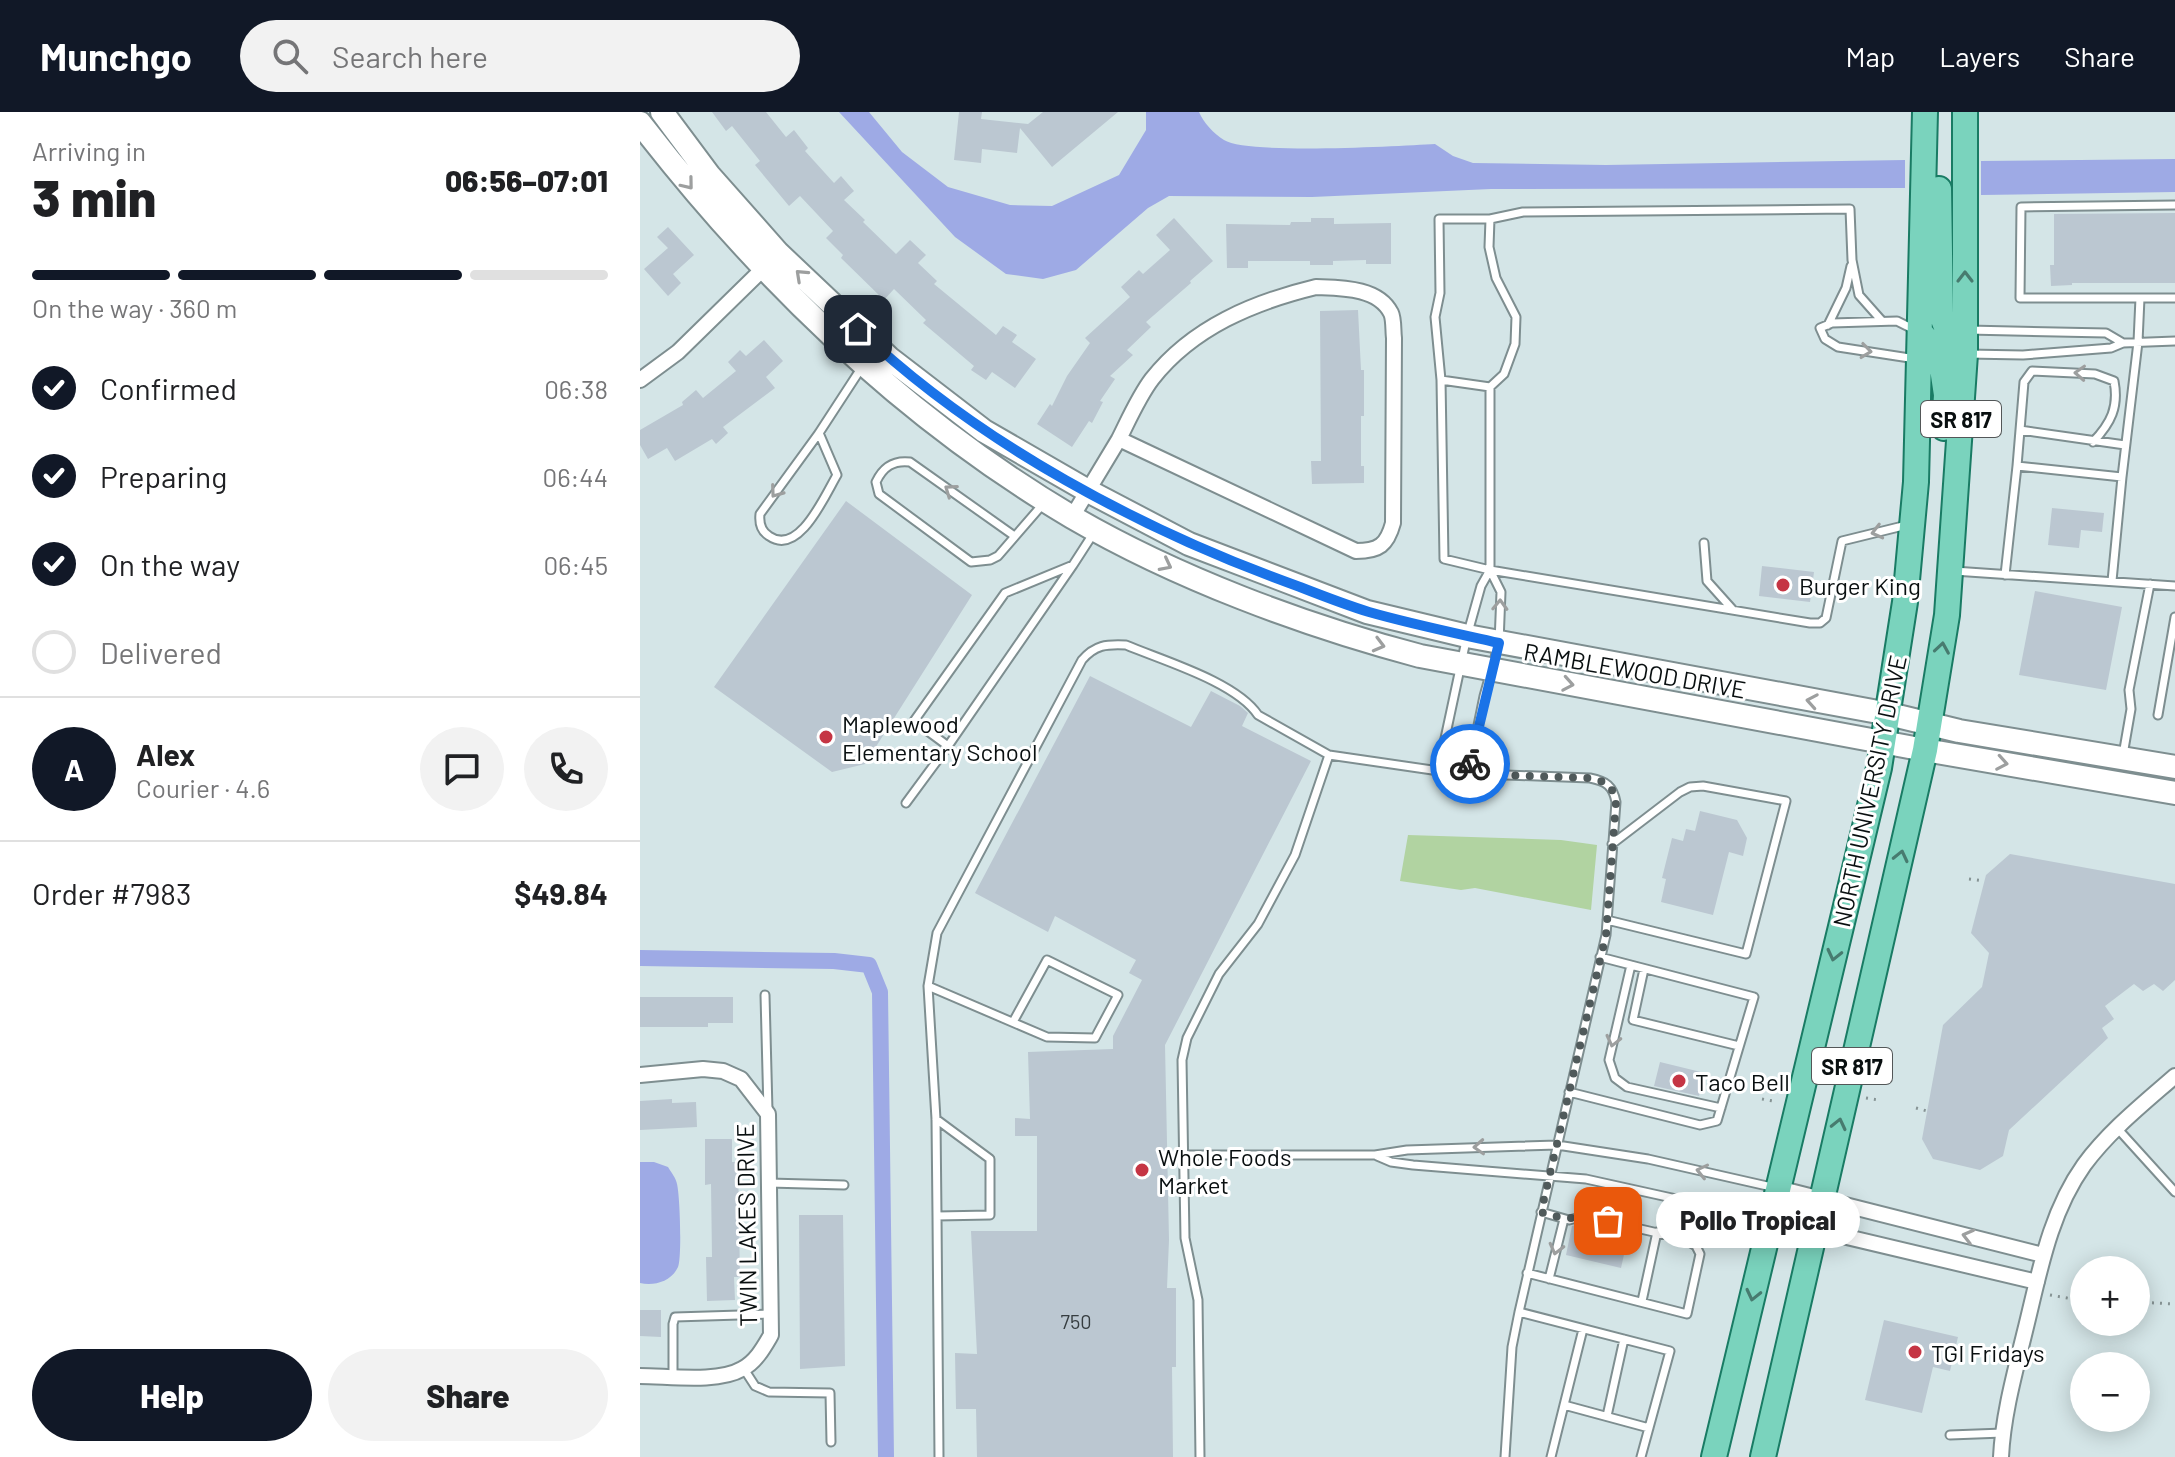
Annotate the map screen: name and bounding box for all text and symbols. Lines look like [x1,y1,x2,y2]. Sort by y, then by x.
search box [240,20,800,92]
text: Munchgo [40,33,192,79]
icon: search [268,34,312,78]
text: Search here [332,38,488,74]
text: Map [1845,39,1895,73]
text: Layers [1939,39,2020,73]
text: Share [2064,39,2135,73]
text: Arriving in [32,135,146,166]
text: 06:56–07:01 [445,162,608,198]
text: 3 min [32,165,156,227]
one-way arrow [678,175,693,189]
one-way arrow [796,270,810,284]
one-way arrow [1956,270,1974,283]
text: On the way · 360 m [32,292,237,323]
pin [824,295,892,363]
icon: home [836,307,880,351]
one-way arrow [1859,342,1873,359]
one-way arrow [2073,365,2086,382]
icon: check [32,366,76,410]
text: Confirmed [100,370,237,406]
text: 06:38 [544,373,608,404]
road number: SR 817 [1921,401,2001,437]
icon: check [32,454,76,498]
text: Preparing [100,458,227,494]
text: 06:44 [542,461,608,492]
one-way arrow [771,483,786,498]
one-way arrow [944,485,958,500]
one-way arrow [1871,523,1885,540]
icon: check [32,542,76,586]
text: On the way [100,546,240,582]
text: 06:45 [543,549,608,580]
one-way arrow [1157,555,1172,570]
place label: Burger King [1799,571,1921,600]
marker: Burger King [1774,576,1792,594]
one-way arrow [1492,598,1509,611]
text: Delivered [100,634,222,670]
one-way arrow [1372,636,1386,653]
street label: RAMBLEWOOD DRIVE [1522,636,1748,704]
one-way arrow [1933,641,1950,654]
street label: NORTH UNIVERSITY DRIVE [1826,652,1912,930]
one-way arrow [1562,675,1575,692]
one-way arrow [1805,693,1819,710]
place label: Maplewood Elementary School [842,709,1037,766]
courier [1430,724,1510,804]
button: chat [420,727,504,811]
button: phone [524,727,608,811]
marker: Maplewood Elementary School [817,728,835,746]
text: Alex [136,736,195,772]
icon: bike [1448,742,1492,786]
text: A [64,751,84,787]
one-way arrow [1995,754,2009,771]
text: Courier · 4.6 [136,772,270,803]
one-way arrow [1892,850,1909,863]
text: Order #7983 [32,875,191,911]
text: $49.84 [514,875,608,911]
one-way arrow [1826,947,1843,961]
one-way arrow [1606,1034,1623,1048]
road number: SR 817 [1812,1048,1892,1084]
place label: Taco Bell [1695,1067,1790,1096]
marker: Taco Bell [1670,1072,1688,1090]
one-way arrow [1830,1117,1847,1131]
street label: TWIN LAKES DRIVE [730,1123,762,1327]
one-way arrow [1472,1138,1485,1155]
place label: Whole Foods Market [1158,1142,1292,1199]
marker: Whole Foods Market [1133,1161,1151,1179]
one-way arrow [1696,1163,1710,1180]
pin [1574,1187,1642,1255]
callout: Pollo Tropical [1656,1193,1860,1249]
icon: bag [1586,1199,1630,1243]
text: Pollo Tropical [1680,1204,1836,1235]
one-way arrow [1961,1229,1975,1246]
one-way arrow [1549,1242,1566,1255]
map controls [2070,1256,2150,1432]
button: + [2070,1256,2150,1336]
one-way arrow [1745,1288,1762,1302]
house number: 750 [1060,1309,1092,1333]
place label: TGI Fridays [1931,1338,2045,1367]
marker: TGI Fridays [1906,1343,1924,1361]
button: Help [32,1349,312,1441]
button: Share [328,1349,608,1441]
button: − [2070,1352,2150,1432]

